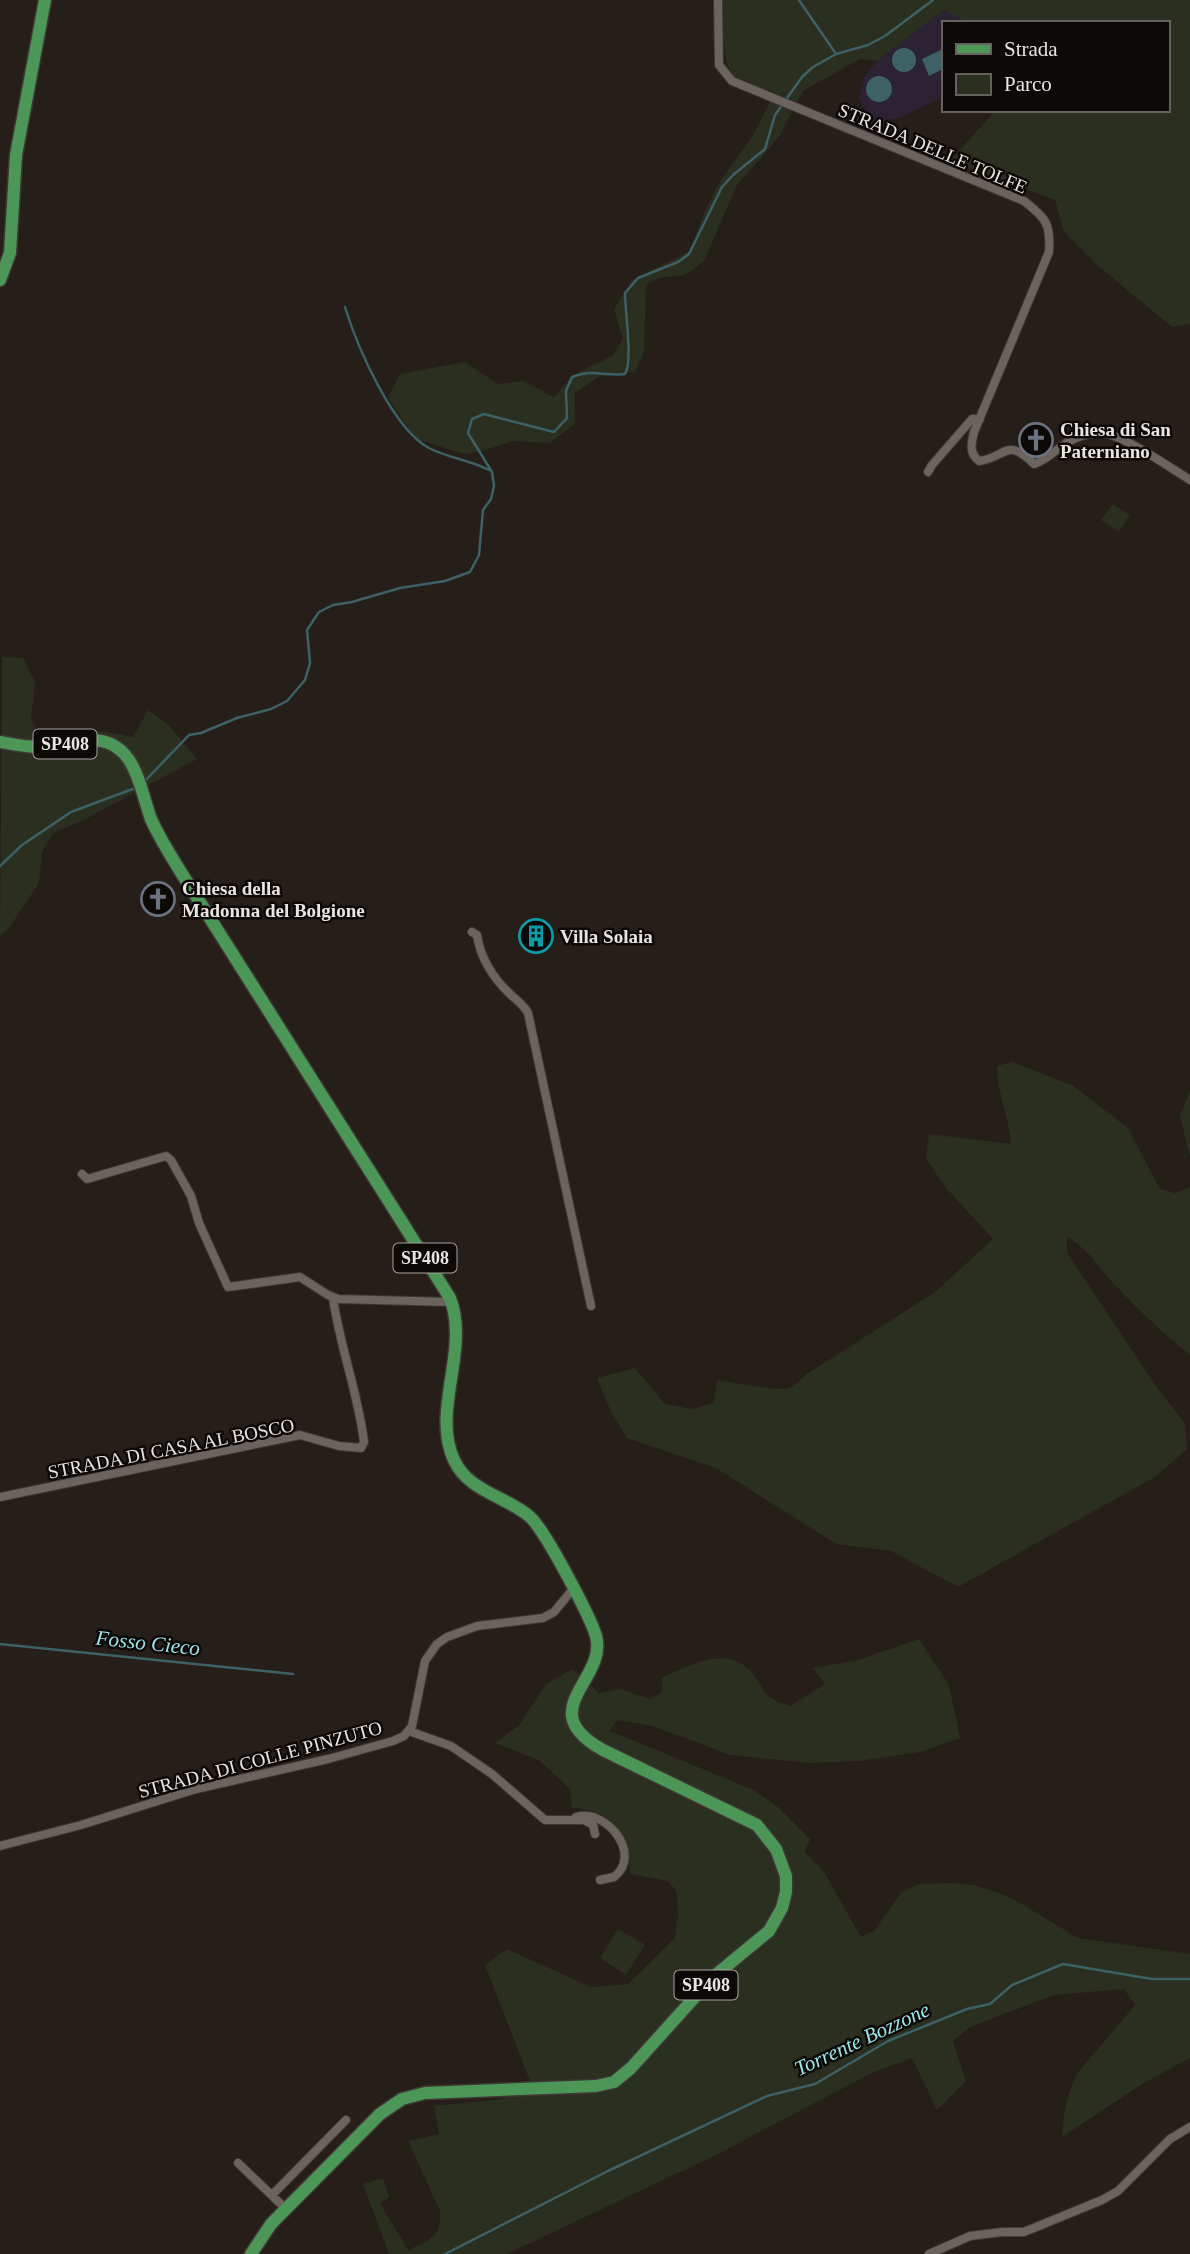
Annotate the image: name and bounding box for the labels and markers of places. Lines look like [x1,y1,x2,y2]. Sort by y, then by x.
place label: Chiesa di San Paterniano [1060,419,1171,462]
church icon: Chiesa di San Paterniano [1017,421,1055,459]
place label: Chiesa della Madonna del Bolgione [182,878,365,921]
church icon: Chiesa della Madonna del Bolgione [139,880,177,918]
building icon: Villa Solaia [517,917,555,955]
place label: Villa Solaia [560,926,653,947]

